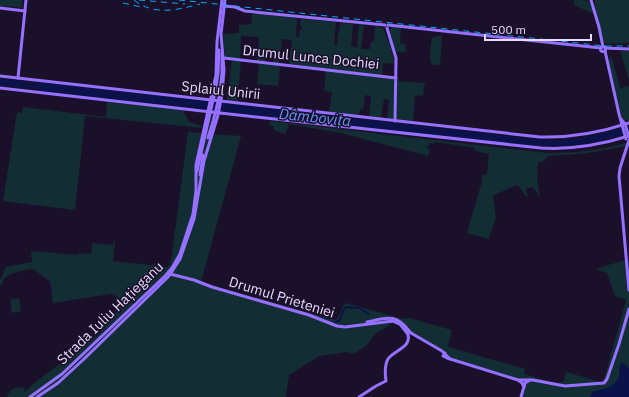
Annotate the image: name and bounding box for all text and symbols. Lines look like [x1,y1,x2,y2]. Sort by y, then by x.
scale bar [485,16,591,42]
text: 500 m [491,22,526,37]
street label: Drumul Lunca Dochiei [242,41,380,73]
street label: Splaiul Unirii [181,77,261,103]
water label: Dâmbovița [278,104,352,130]
street label: Strada Iuliu Hațieganu [53,258,167,368]
street label: Drumul Prieteniei [227,272,337,322]

